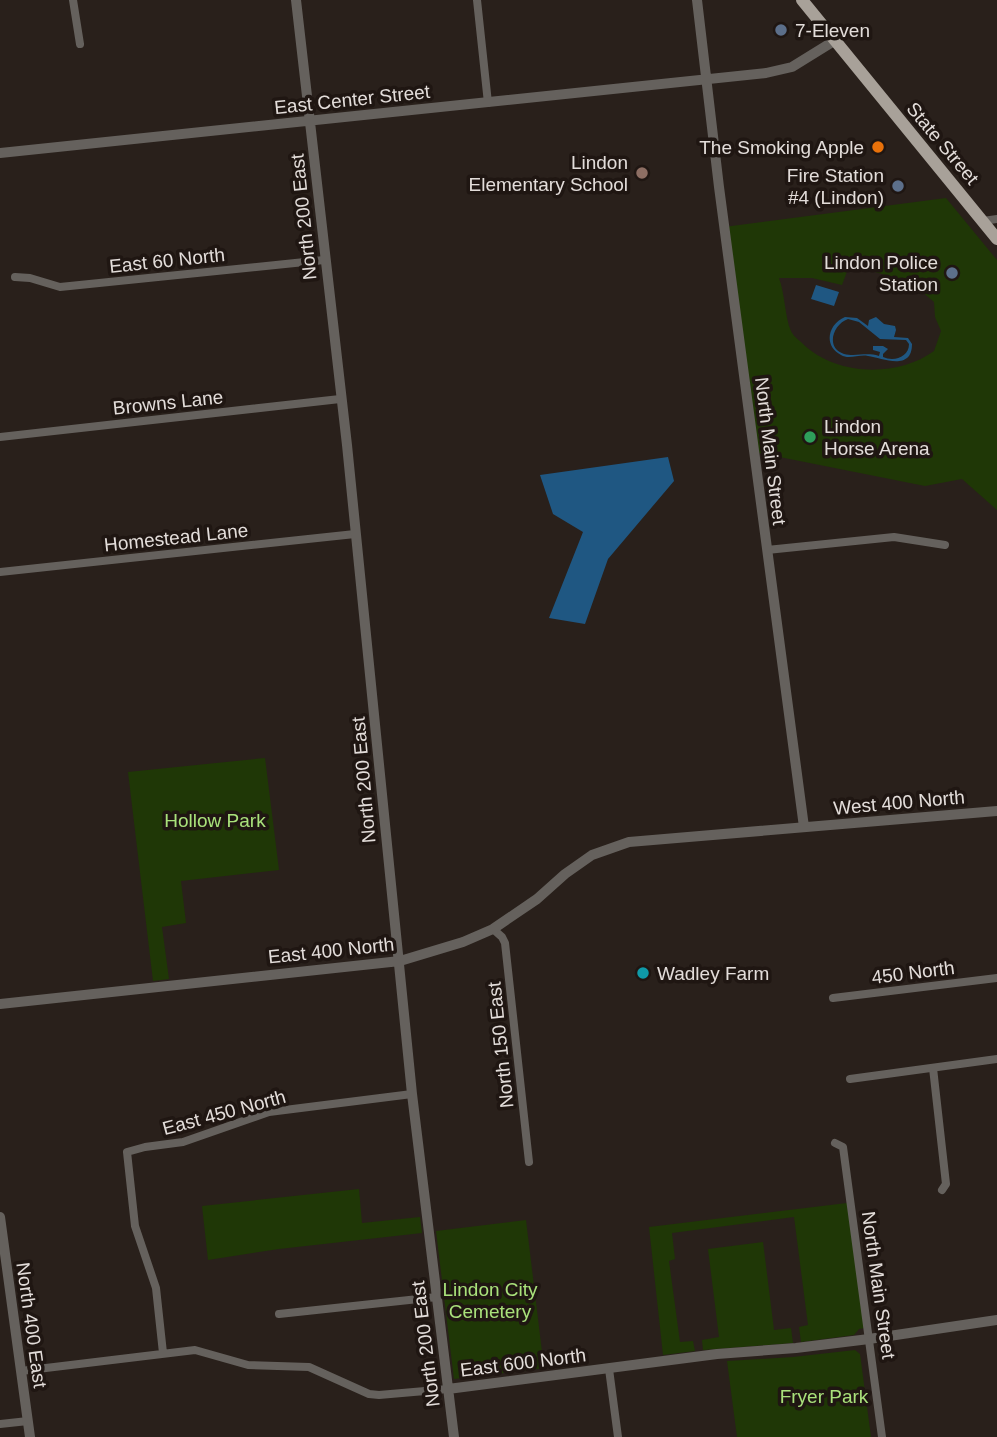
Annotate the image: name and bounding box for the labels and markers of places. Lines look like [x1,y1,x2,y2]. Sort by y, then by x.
place label: 7-Eleven [795,20,870,41]
marker: 7-Eleven [773,22,789,38]
place label: The Smoking Apple [699,137,864,158]
marker: The Smoking Apple [870,139,886,155]
place label: Lindon Elementary School [469,152,628,195]
marker: Lindon Elementary School [634,165,650,181]
place label: Fire Station #4 (Lindon) [787,165,884,208]
marker: Fire Station #4 (Lindon) [890,178,906,194]
place label: Lindon Police Station [824,252,938,295]
marker: Lindon Police Station [944,265,960,281]
place label: Lindon Horse Arena [824,416,930,459]
marker: Lindon Horse Arena [802,429,818,445]
place label: Wadley Farm [657,963,769,984]
marker: Wadley Farm [635,965,651,981]

